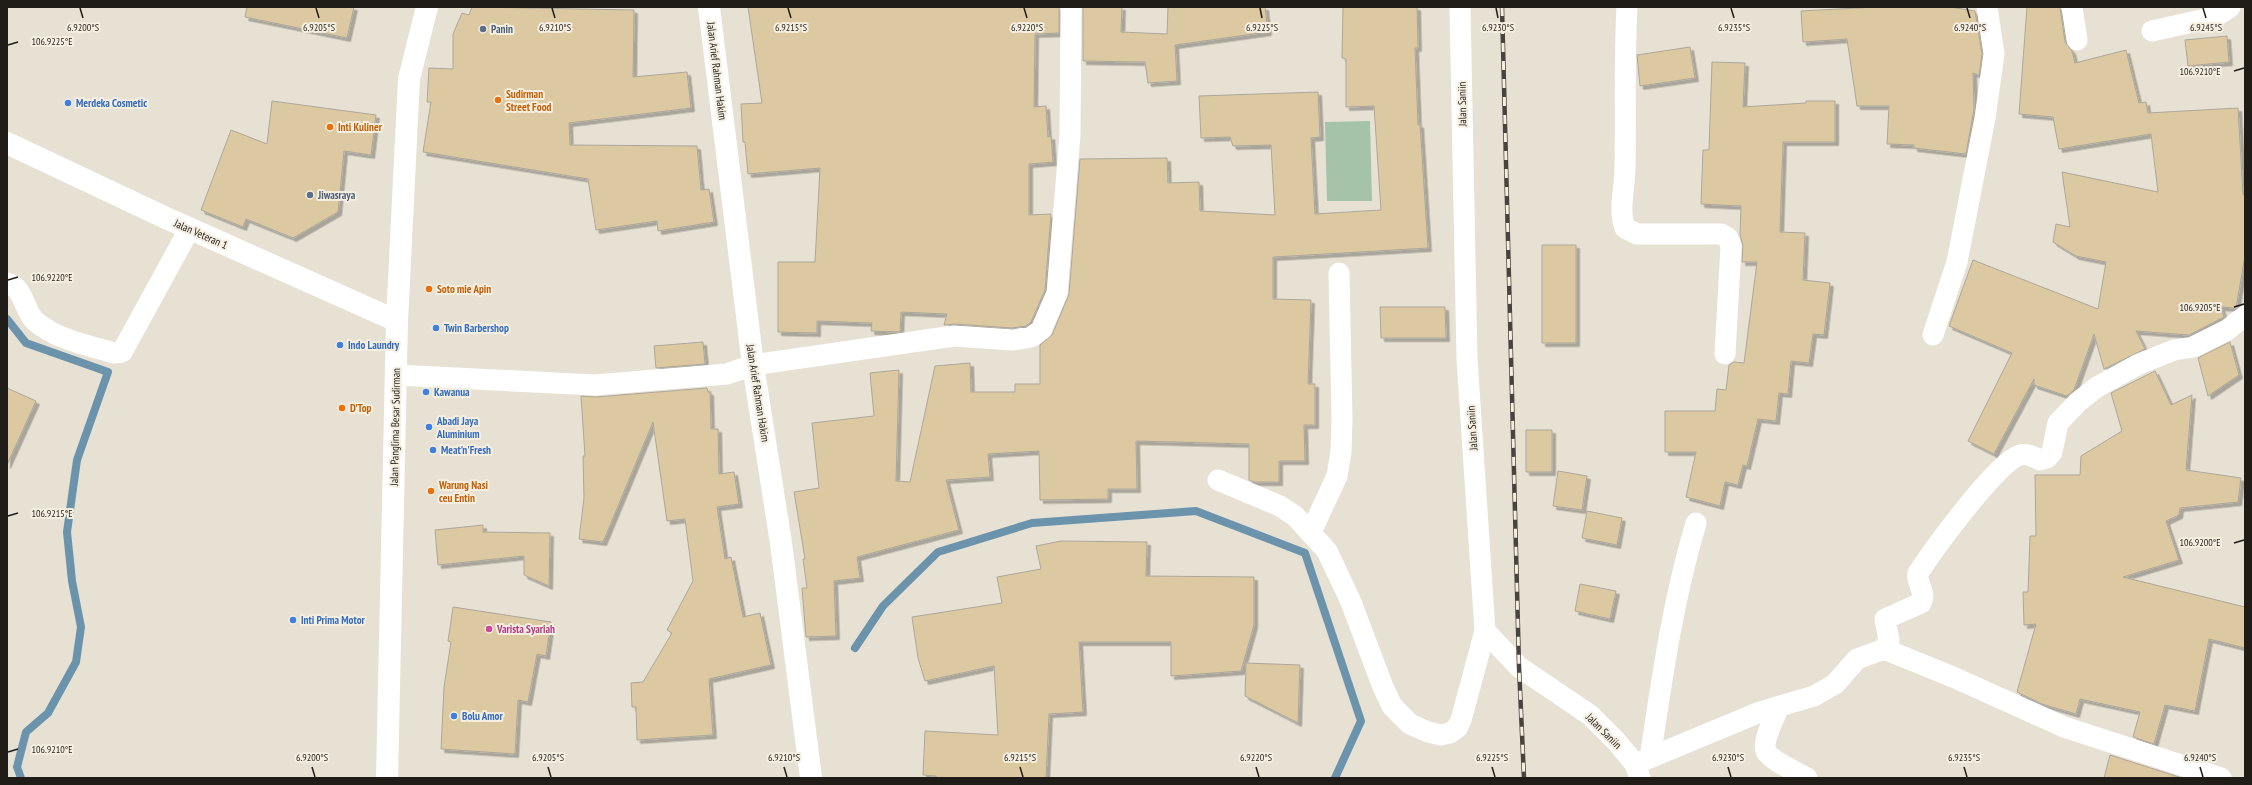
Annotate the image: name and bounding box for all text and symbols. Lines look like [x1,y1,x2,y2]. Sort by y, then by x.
street label: Jalan Arief Rahman Hakim [704,20,730,121]
text: 6.9200°S [67,21,99,34]
text: 6.9205°S [303,21,335,34]
text: 6.9210°S [539,21,571,34]
text: 6.9215°S [775,21,807,34]
text: 6.9220°S [1011,21,1043,34]
text: 6.9225°S [1246,21,1278,34]
text: 6.9230°S [1482,21,1514,34]
text: 6.9235°S [1718,21,1750,34]
text: 6.9240°S [1954,21,1986,34]
text: 6.9245°S [2190,21,2222,34]
place label: Panin [491,22,513,36]
marker: Panin [478,24,488,34]
text: 106.9225°E [32,35,73,48]
text: 106.9210°E [2180,65,2221,78]
street label: Jalan Saniin [1455,81,1469,127]
place label: Sudirman Street Food [506,87,552,114]
marker: Sudirman Street Food [493,95,503,105]
place label: Merdeka Cosmetic [76,96,147,110]
marker: Merdeka Cosmetic [63,98,73,108]
place label: Inti Kuliner [338,120,383,134]
marker: Inti Kuliner [325,122,335,132]
place label: Jiwasraya [317,188,356,202]
marker: Jiwasraya [305,190,315,200]
street label: Jalan Veteran 1 [171,216,230,252]
text: 106.9220°E [32,271,73,284]
place label: Soto mie Apin [437,282,491,296]
marker: Soto mie Apin [424,284,434,294]
text: 106.9205°E [2180,301,2221,314]
place label: Twin Barbershop [444,321,509,335]
marker: Twin Barbershop [431,323,441,333]
place label: Indo Laundry [348,338,400,352]
marker: Indo Laundry [335,340,345,350]
street label: Jalan Arief Rahman Hakim [743,342,773,443]
street label: Jalan Panglima Besar Sudirman [387,368,403,487]
place label: Kawanua [434,385,470,399]
marker: Kawanua [421,387,431,397]
place label: D’Top [350,401,372,415]
marker: D’Top [337,403,347,413]
street label: Jalan Saniin [1463,405,1481,452]
place label: Abadi Jaya Aluminium [436,414,479,441]
marker: Abadi Jaya Aluminium [424,422,434,432]
place label: Meat'n'Fresh [441,443,491,457]
marker: Meat'n'Fresh [428,445,438,455]
place label: Warung Nasi ceu Entin [438,478,489,505]
marker: Warung Nasi ceu Entin [426,486,436,496]
text: 106.9215°E [32,507,73,520]
text: 106.9200°E [2180,536,2221,549]
place label: Inti Prima Motor [301,613,366,627]
marker: Inti Prima Motor [288,615,298,625]
place label: Varista Syariah [496,622,555,636]
marker: Varista Syariah [484,624,494,634]
place label: Bolu Amor [462,709,503,723]
street label: Jalan Saniin [1583,710,1625,752]
marker: Bolu Amor [449,711,459,721]
text: 106.9210°E [32,743,73,756]
text: 6.9200°S [296,751,328,764]
text: 6.9205°S [532,751,564,764]
text: 6.9210°S [768,751,800,764]
text: 6.9215°S [1004,751,1036,764]
text: 6.9220°S [1240,751,1272,764]
text: 6.9225°S [1476,751,1508,764]
text: 6.9230°S [1712,751,1744,764]
text: 6.9235°S [1948,751,1980,764]
text: 6.9240°S [2184,751,2216,764]

